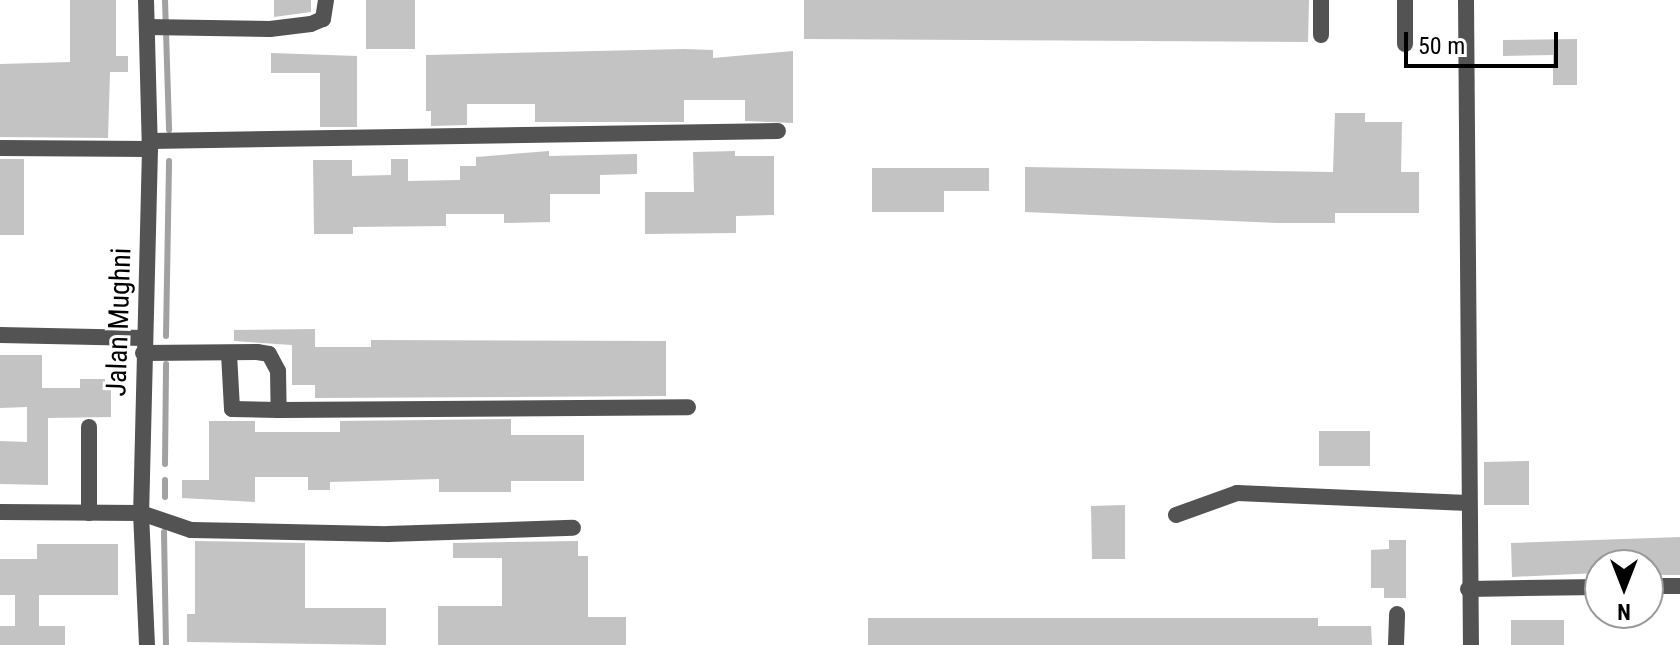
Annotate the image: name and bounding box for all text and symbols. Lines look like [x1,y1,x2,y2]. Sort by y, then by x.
scale bar [1408,16,1562,66]
text: 50 m [1418,32,1465,60]
street label: Jalan Mughni [100,247,138,397]
north arrow [1584,549,1664,629]
text: N [1617,599,1631,624]

